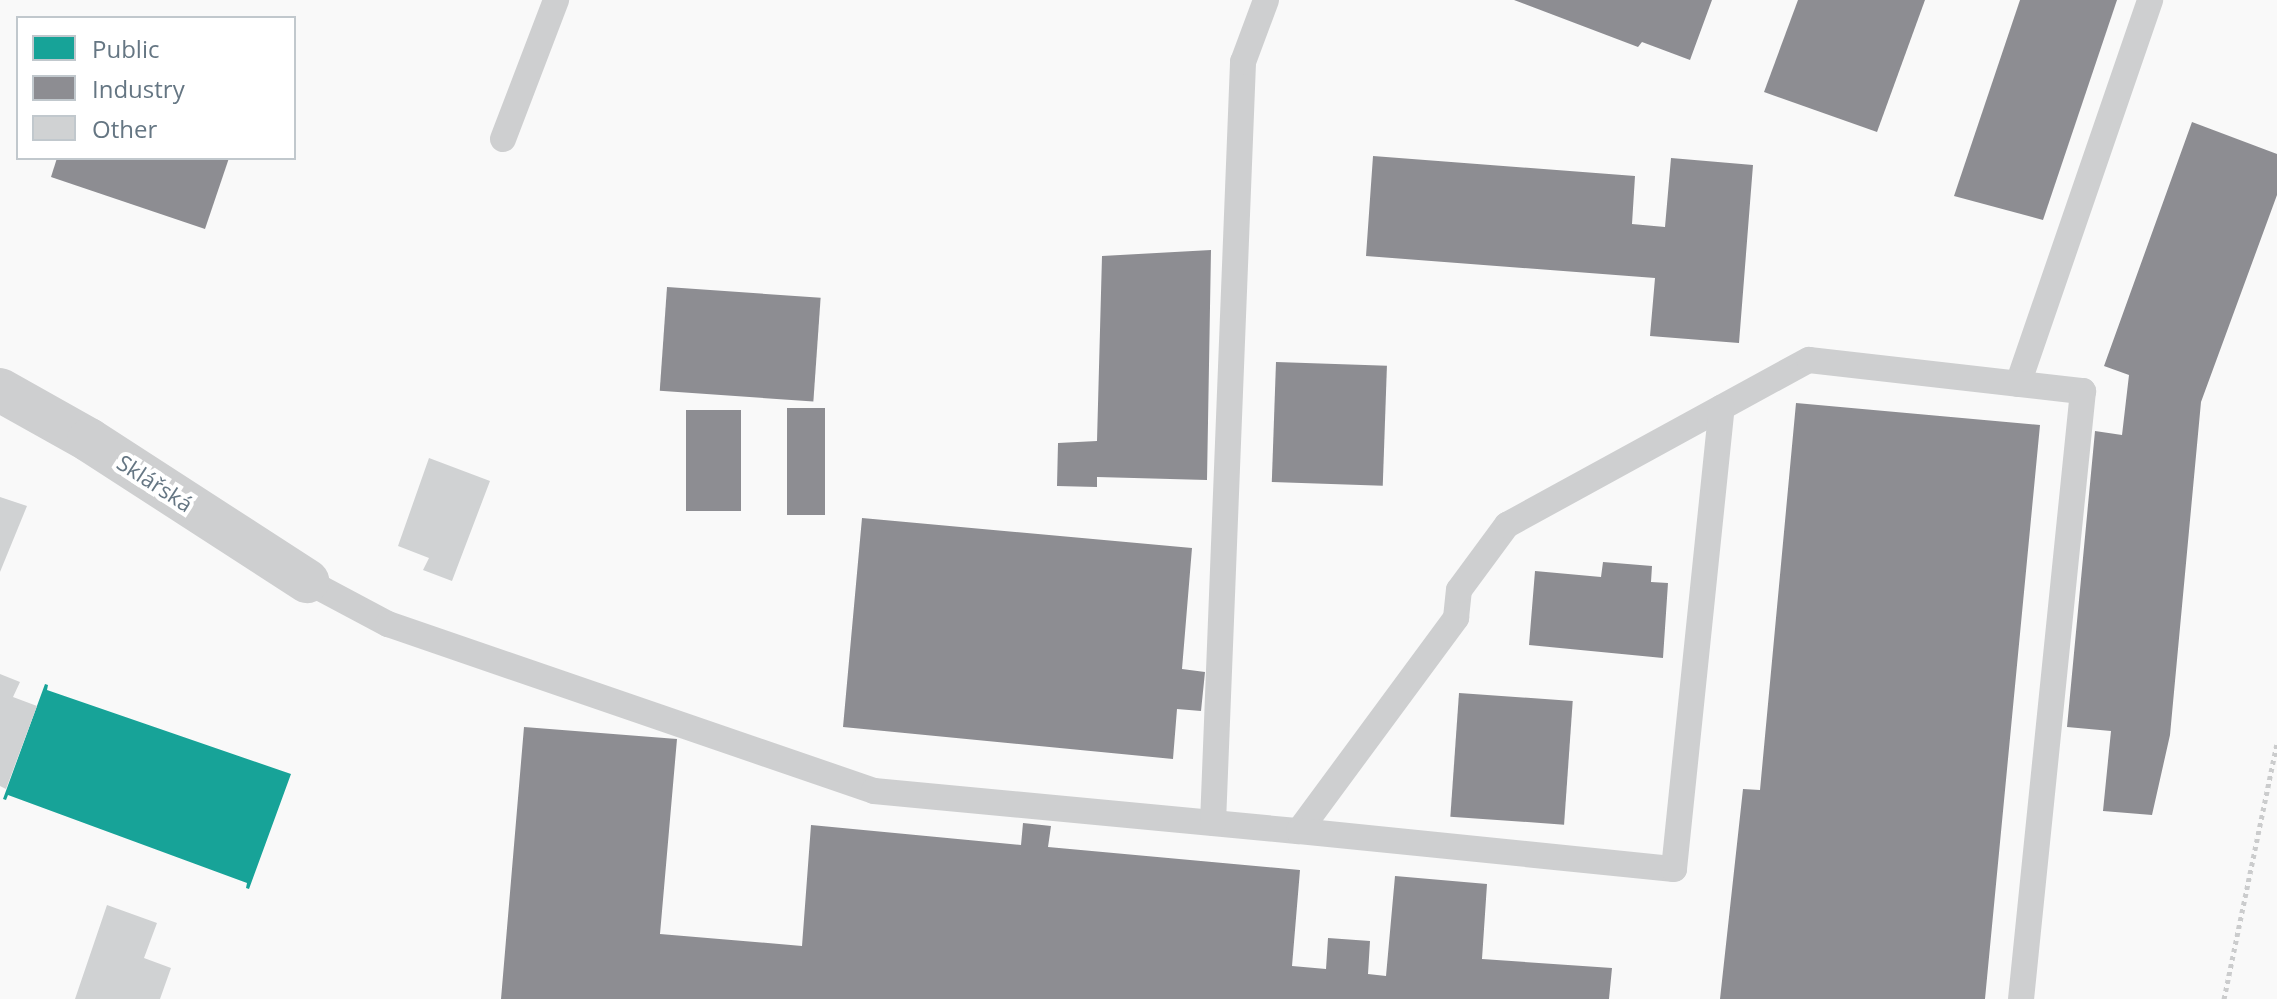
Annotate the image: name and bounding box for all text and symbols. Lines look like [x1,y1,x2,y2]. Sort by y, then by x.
legend [16,16,296,160]
text: Public [92,32,159,65]
text: Industry [92,72,185,105]
text: Other [92,112,157,145]
street label: Sklářská [112,449,198,517]

